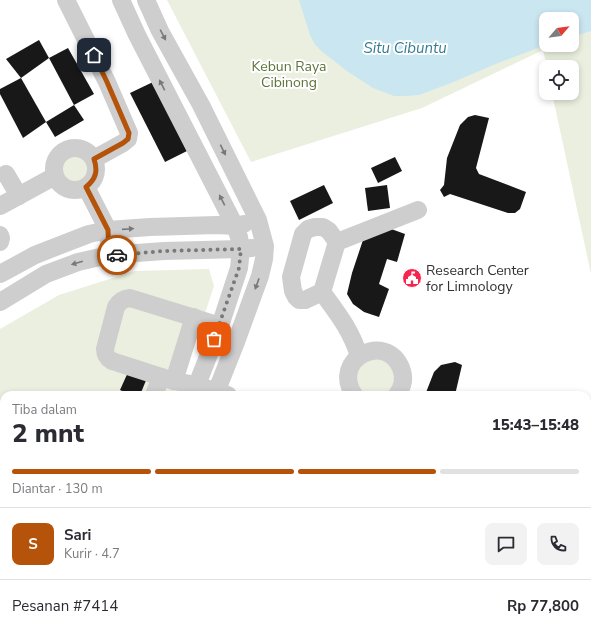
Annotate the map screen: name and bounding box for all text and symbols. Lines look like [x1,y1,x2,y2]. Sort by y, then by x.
north arrow [539,12,579,52]
map controls [539,12,579,100]
one-way arrow [159,29,166,41]
pin [77,38,111,72]
water label: Situ Cibuntu [363,38,447,58]
icon: home [83,44,105,66]
park label: Kebun Raya Cibinong [252,57,326,92]
button: locate [539,60,579,100]
one-way arrow [159,79,165,90]
one-way arrow [220,144,226,156]
one-way arrow [219,194,225,206]
one-way arrow [122,225,134,232]
courier [97,235,137,275]
icon: car [106,244,128,266]
one-way arrow [71,260,83,266]
place label: Research Center for Limnology [426,261,529,296]
public building icon: Research Center for Limnology [401,267,423,289]
one-way arrow [254,278,260,290]
pin [197,322,231,356]
icon: bag [203,328,225,350]
text: Tiba dalam [12,401,77,419]
text: 15:43–15:48 [492,415,579,435]
text: 2 mnt [12,416,84,451]
text: Diantar · 130 m [12,480,103,498]
button: chat [485,523,527,565]
button: phone [537,523,579,565]
text: Sari [64,525,91,545]
text: S [28,534,38,554]
text: Kurir · 4.7 [64,545,120,563]
text: Pesanan #7414 [12,596,118,616]
text: Rp 77,800 [507,596,579,616]

